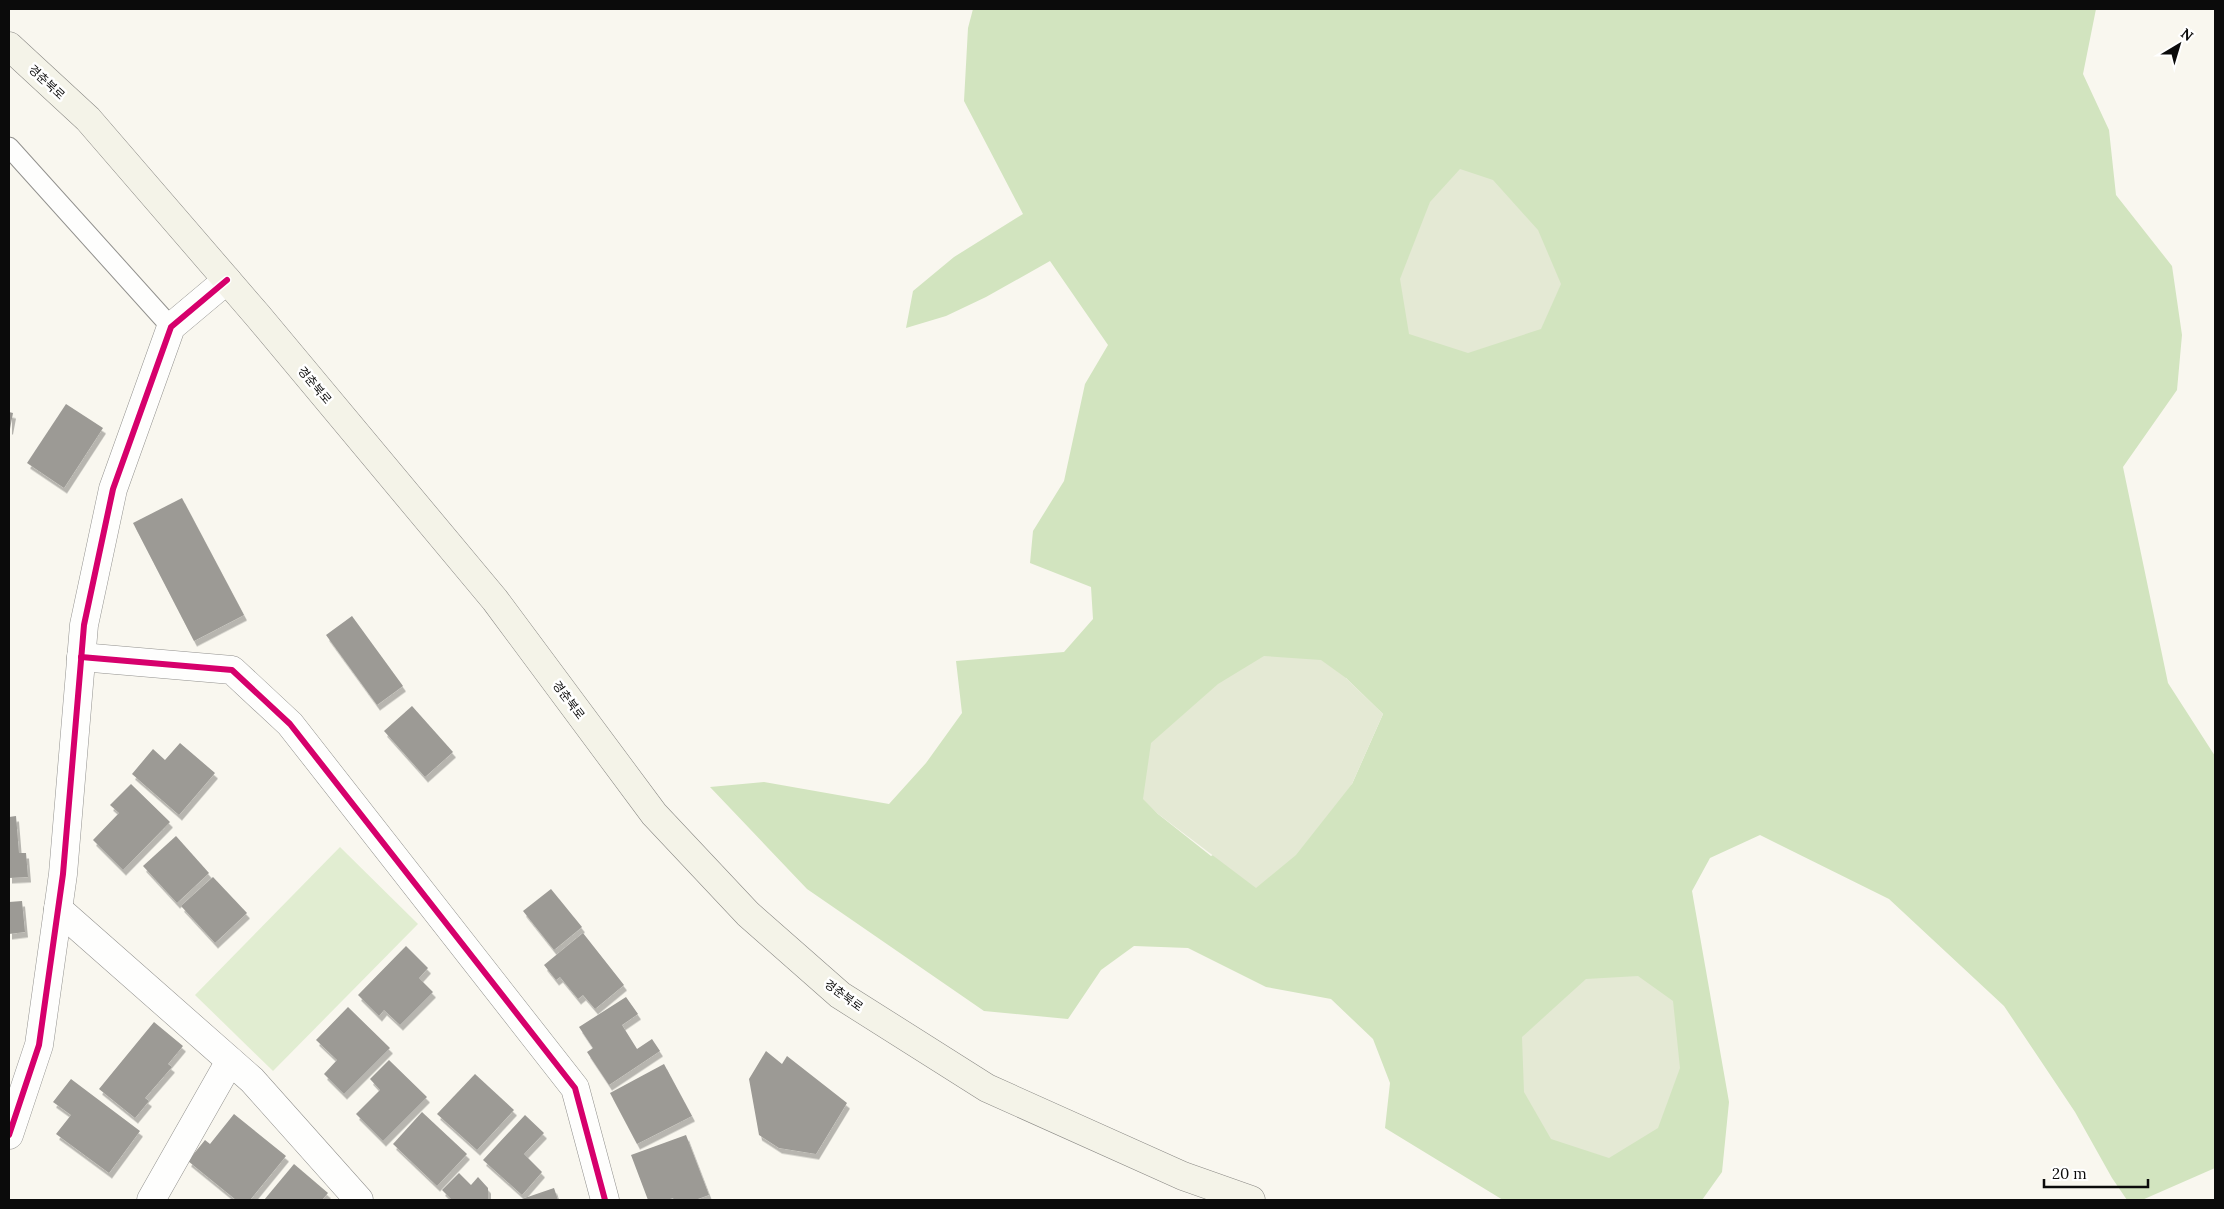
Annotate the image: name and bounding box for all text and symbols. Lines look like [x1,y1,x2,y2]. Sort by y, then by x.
north arrow [2154,20,2204,70]
text: N [2177,24,2197,45]
street label: 경춘북로 [26,61,68,103]
street label: 경춘북로 [295,363,335,407]
street label: 경춘북로 [550,678,588,722]
street label: 경춘북로 [822,976,866,1014]
scale bar [2044,1156,2148,1188]
text: 20 m [2052,1164,2087,1183]

